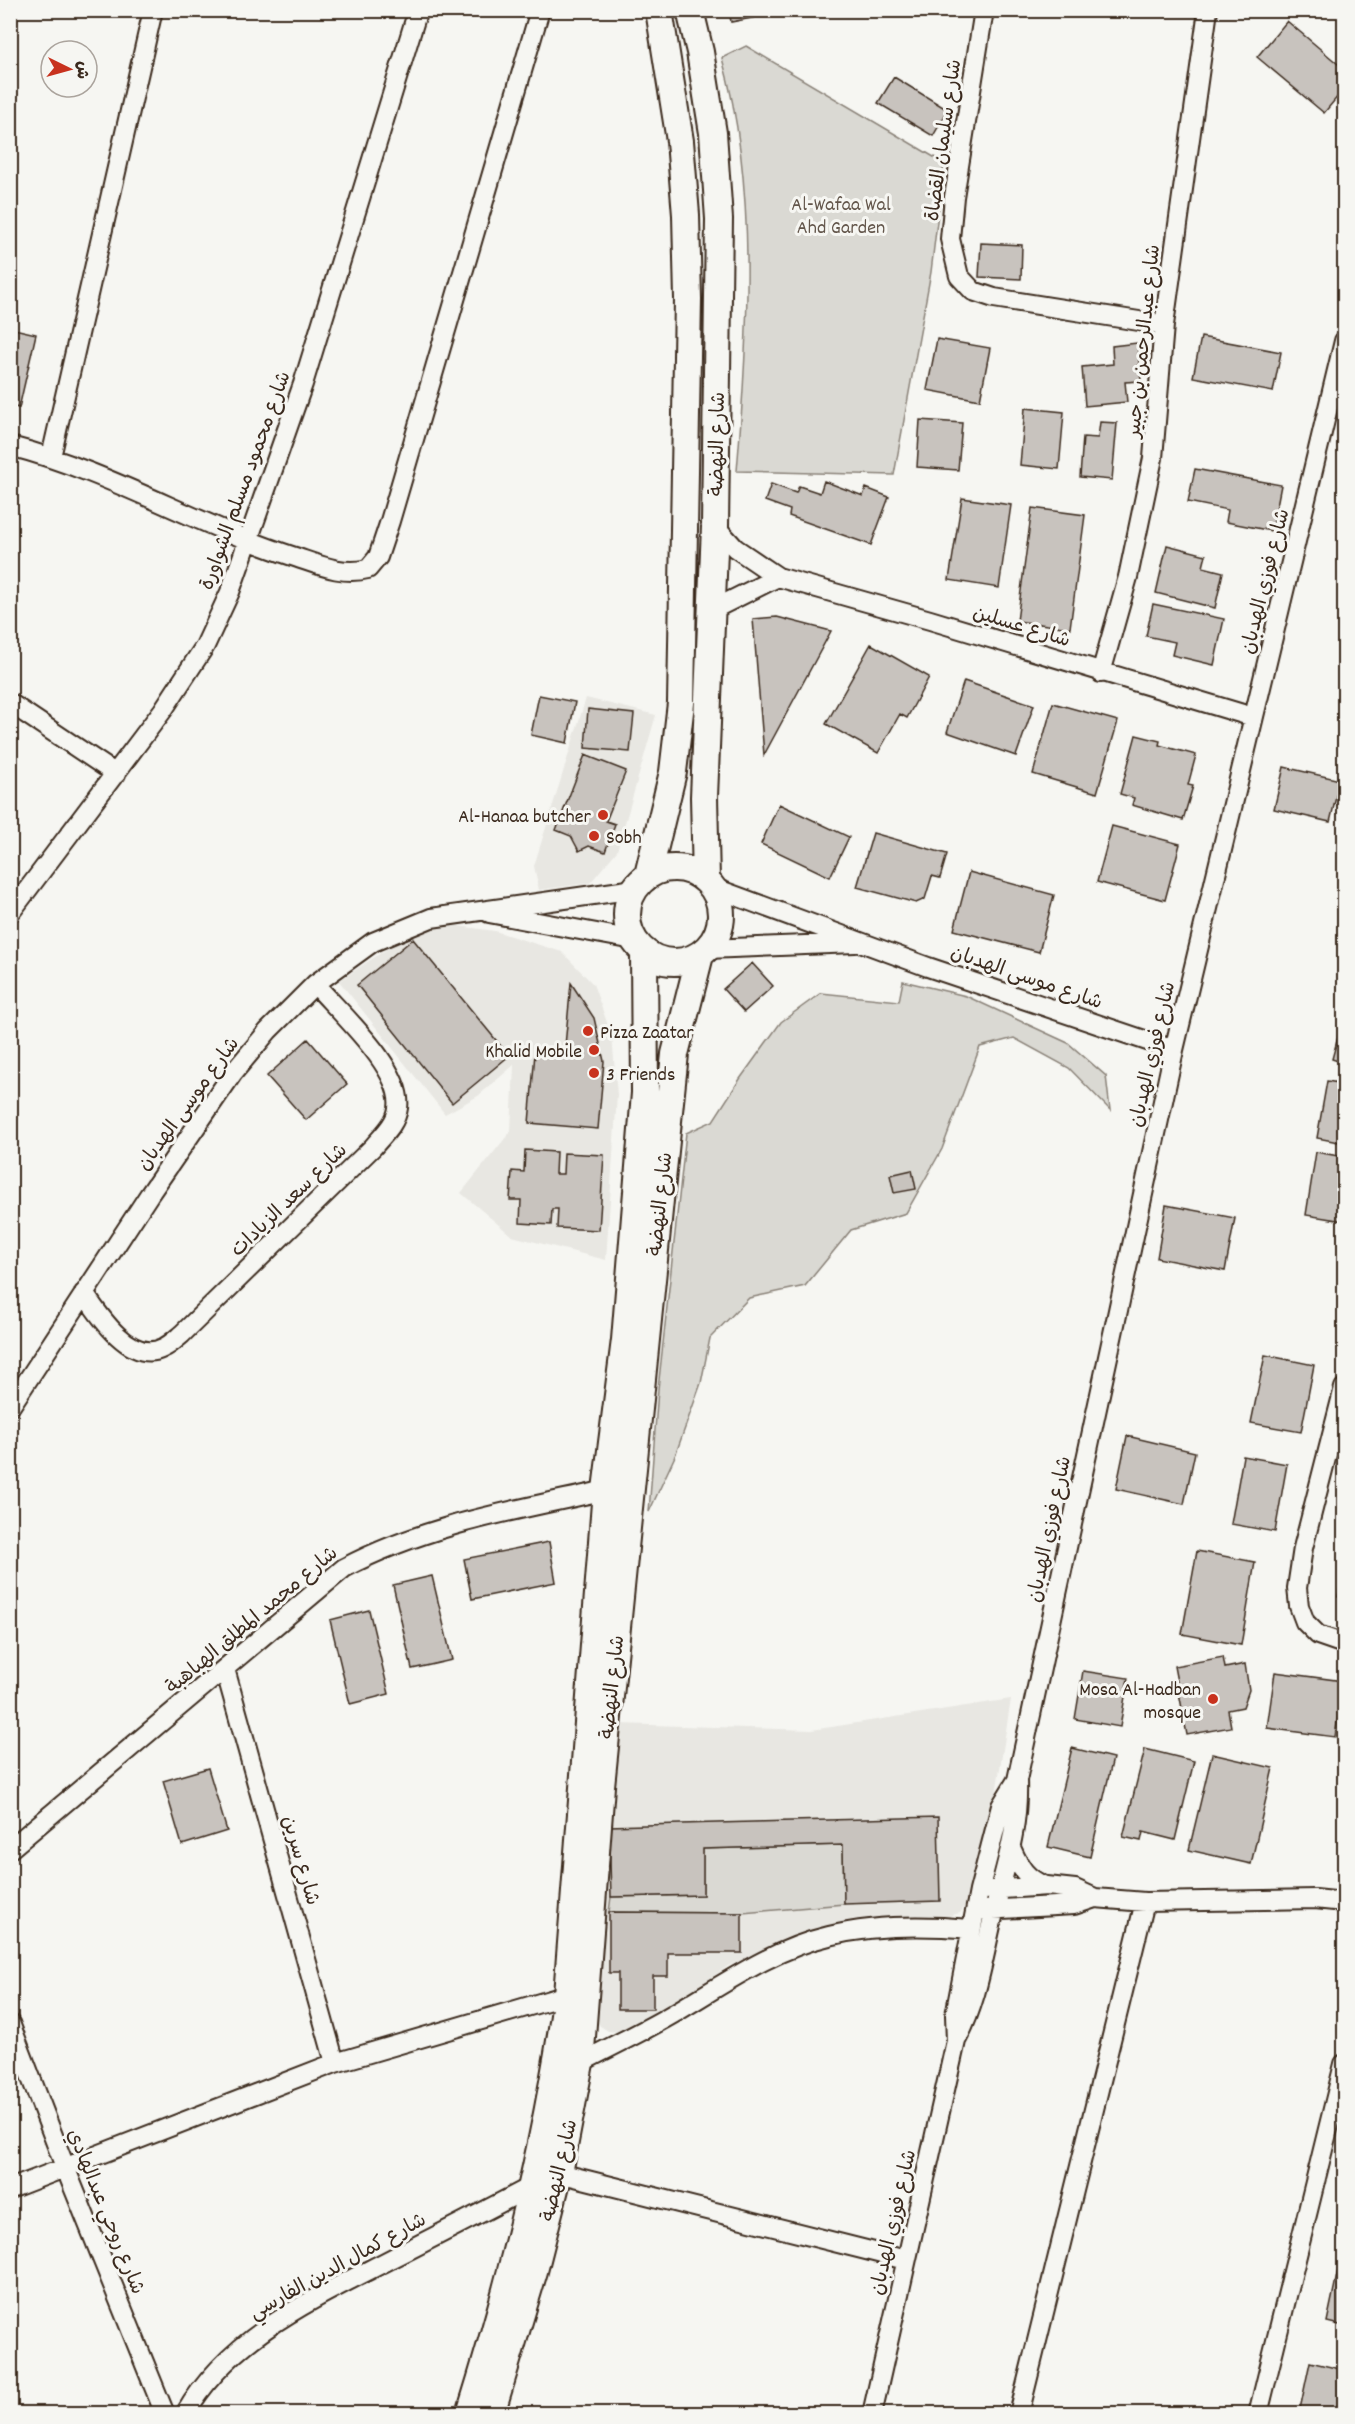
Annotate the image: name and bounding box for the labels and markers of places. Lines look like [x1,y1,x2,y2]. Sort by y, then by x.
place label: Al-Hanaa butcher [458,804,592,832]
marker: Al-Hanaa butcher [596,808,610,822]
place label: Sobh [606,825,642,853]
marker: Sobh [587,829,601,843]
place label: Pizza Zaatar [600,1020,694,1048]
marker: Pizza Zaatar [581,1024,595,1038]
place label: Khalid Mobile [485,1039,582,1067]
marker: Khalid Mobile [587,1043,601,1057]
place label: 3 Friends [606,1062,675,1090]
marker: 3 Friends [587,1066,601,1080]
place label: Mosa Al-Hadban mosque [1079,1677,1201,1728]
marker: Mosa Al-Hadban mosque [1206,1692,1220,1706]

